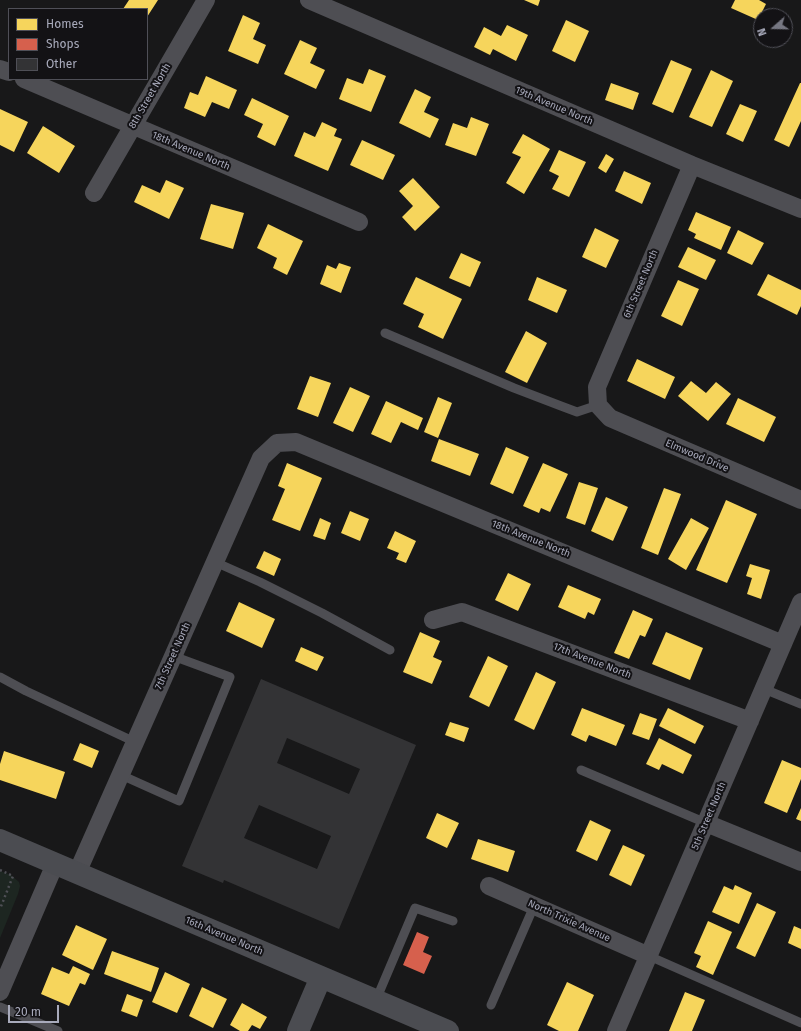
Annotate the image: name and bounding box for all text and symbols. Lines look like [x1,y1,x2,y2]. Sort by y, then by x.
legend [8,8,148,80]
north arrow [753,8,793,48]
text: Homes [46,17,84,31]
text: N [755,26,770,38]
text: Shops [46,37,79,51]
text: Other [46,57,77,71]
street label: 8th Street North [126,61,174,131]
street label: 19th Avenue North [513,84,595,128]
street label: 18th Avenue North [150,129,232,173]
street label: 6th Street North [621,248,661,320]
street label: Elmwood Drive [663,437,731,475]
street label: 18th Avenue North [490,518,572,560]
street label: 7th Street North [153,621,193,691]
street label: 17th Avenue North [551,641,633,681]
street label: 5th Street North [689,780,729,852]
street label: North Trixie Avenue [526,897,612,945]
street label: 16th Avenue North [183,914,265,958]
scale bar [10,997,61,1023]
text: 20 m [15,1005,41,1019]

